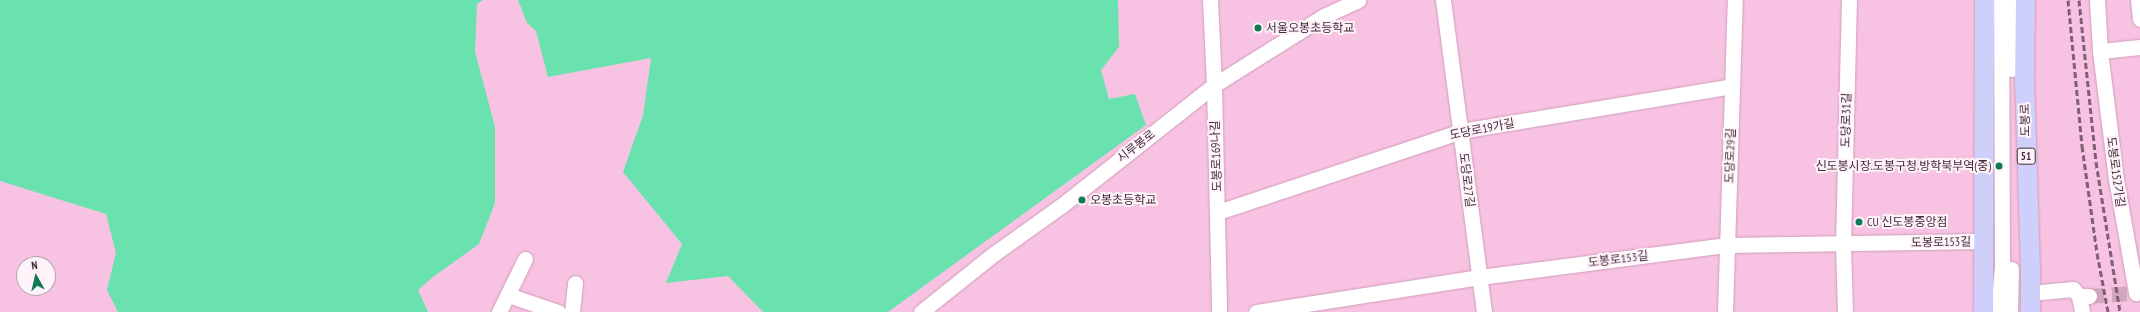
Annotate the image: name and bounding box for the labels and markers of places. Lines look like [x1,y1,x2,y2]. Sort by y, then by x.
place label: 서울오봉초등학교 [1266,21,1354,35]
marker: 서울오봉초등학교 [1253,23,1263,33]
place label: 신도봉시장.도봉구청.방학북부역(중) [1816,159,1991,173]
marker: 신도봉시장.도봉구청.방학북부역(중) [1994,161,2004,171]
place label: 오봉초등학교 [1090,193,1156,207]
marker: 오봉초등학교 [1077,195,1087,205]
place label: CU 신도봉중앙점 [1867,215,1948,229]
marker: CU 신도봉중앙점 [1854,217,1864,227]

